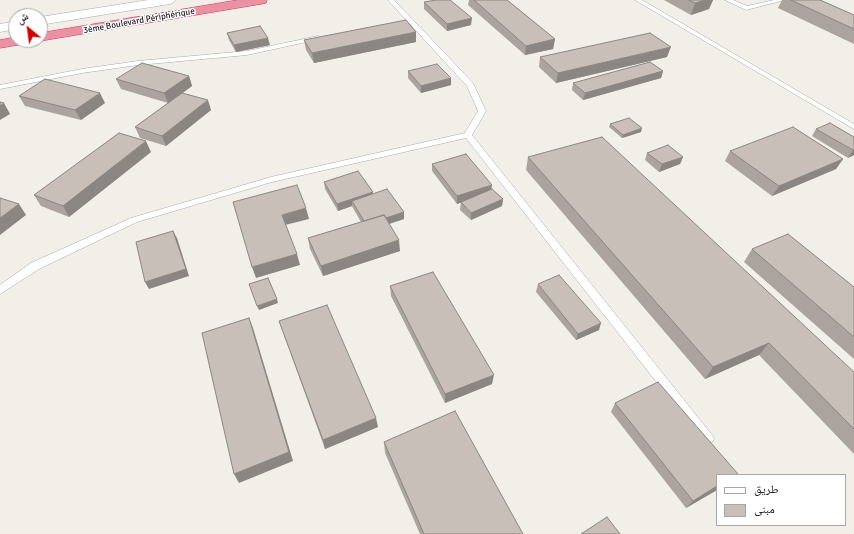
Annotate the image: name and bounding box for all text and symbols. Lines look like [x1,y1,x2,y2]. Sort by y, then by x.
street label: 3ème Boulevard Périphérique [82,6,196,36]
north arrow [8,8,48,48]
text: ش [14,9,31,26]
legend [716,474,846,526]
text: طريق [754,482,779,497]
text: مبنى [754,502,775,517]

